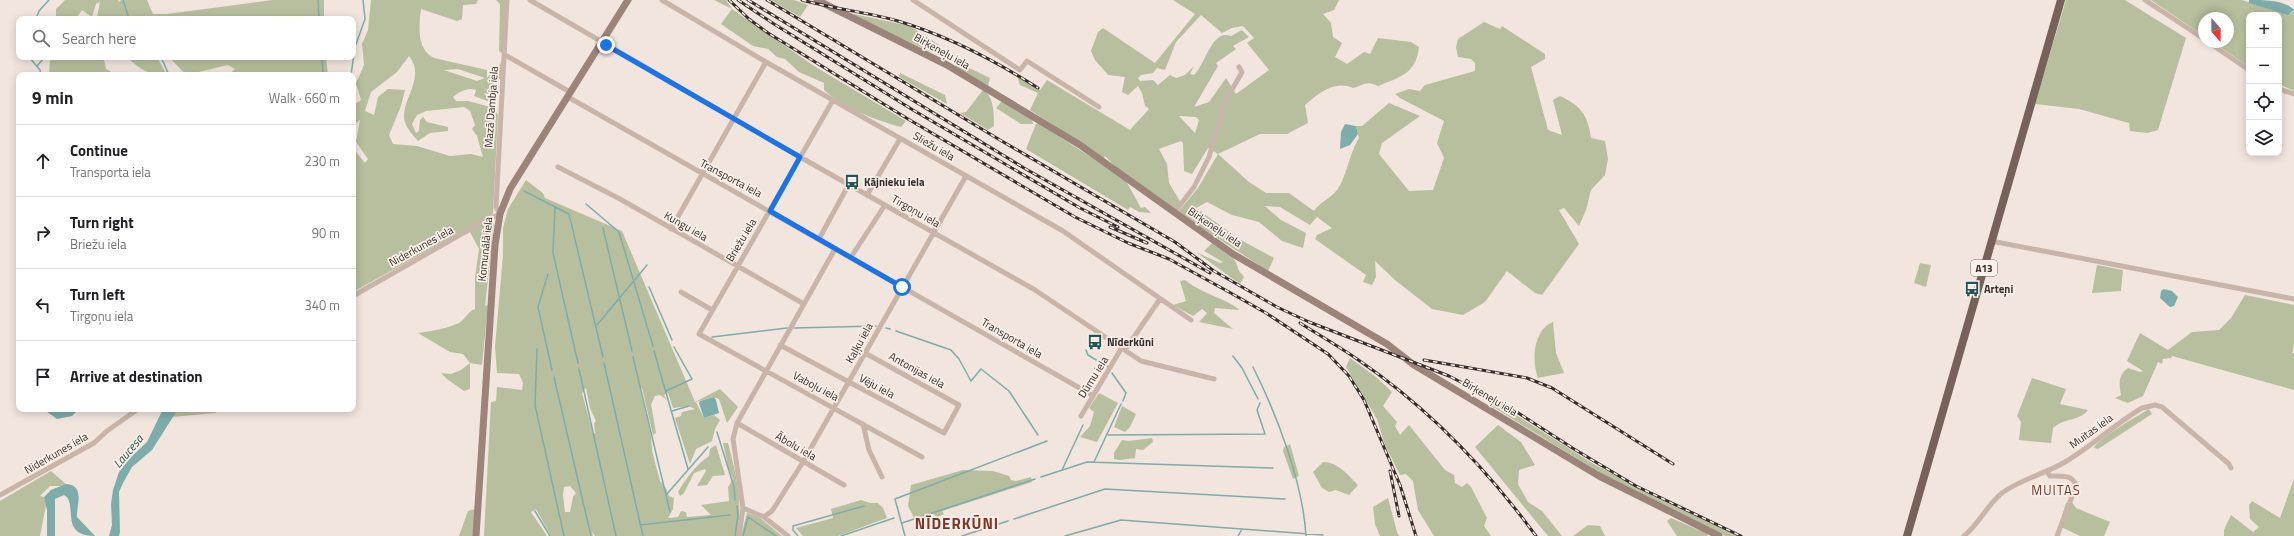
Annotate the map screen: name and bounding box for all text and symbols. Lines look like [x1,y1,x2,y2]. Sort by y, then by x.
north arrow [2198,12,2234,48]
map controls [2246,12,2282,156]
button: + [2246,12,2282,48]
search box [16,16,356,60]
icon: search [30,27,52,49]
text: Search here [62,27,136,50]
street label: Birķeneļu iela [911,29,973,73]
route end [597,36,615,54]
button: − [2246,48,2282,84]
street label: Mazā Dambja iela [480,65,502,148]
button: locate [2246,84,2282,120]
text: 9 min [32,85,73,111]
text: Walk · 660 m [269,88,340,108]
button: layers [2246,120,2282,156]
street label: Sliežu iela [910,128,958,165]
text: Continue [70,139,128,162]
icon: ahead [32,150,54,172]
text: 230 m [304,151,340,171]
street label: Transporta iela [697,155,765,201]
text: Transporta iela [70,162,151,182]
bus stop icon: Kājnieku iela [843,173,861,191]
place label: Kājnieku iela [864,174,925,190]
street label: Tirgoņu iela [889,191,944,232]
street label: Birķeneļu iela [1185,203,1246,251]
street label: Kungu iela [661,207,711,245]
text: Turn right [70,211,134,234]
street label: Komunālā iela [474,215,496,282]
street label: Briežu iela [722,215,760,265]
icon: right [32,222,54,244]
street label: Niderkunes iela [386,222,456,270]
text: 90 m [312,223,340,243]
text: Briežu iela [70,234,127,254]
road number: A13 [1971,260,1997,276]
route start [893,278,911,296]
bus stop icon: Arteņi [1963,280,1981,298]
place label: Arteņi [1984,281,2013,297]
text: Turn left [70,283,125,306]
icon: left [32,294,54,316]
text: 340 m [304,295,340,315]
text: Tirgoņu iela [70,306,133,326]
street label: Transporta iela [978,314,1046,362]
street label: Kaļķu iela [841,320,877,366]
bus stop icon: Nīderkūni [1086,333,1104,351]
place label: Nīderkūni [1107,334,1154,350]
street label: Antonijas iela [886,348,948,392]
street label: Dūmu iela [1074,353,1112,401]
text: Arrive at destination [70,365,203,388]
icon: arrive [32,366,54,388]
street label: Vaboļu iela [790,367,842,405]
street label: Vēju iela [856,370,898,402]
street label: Birķeneļu iela [1459,374,1521,420]
street label: Muitas iela [2066,409,2116,452]
street label: Niderkunes iela [21,428,91,478]
street label: Ābolu iela [773,428,820,464]
water label: Laucesa [108,429,148,472]
district label: MUITAS [2031,480,2081,500]
district label: NĪDERKŪNI [915,512,999,535]

